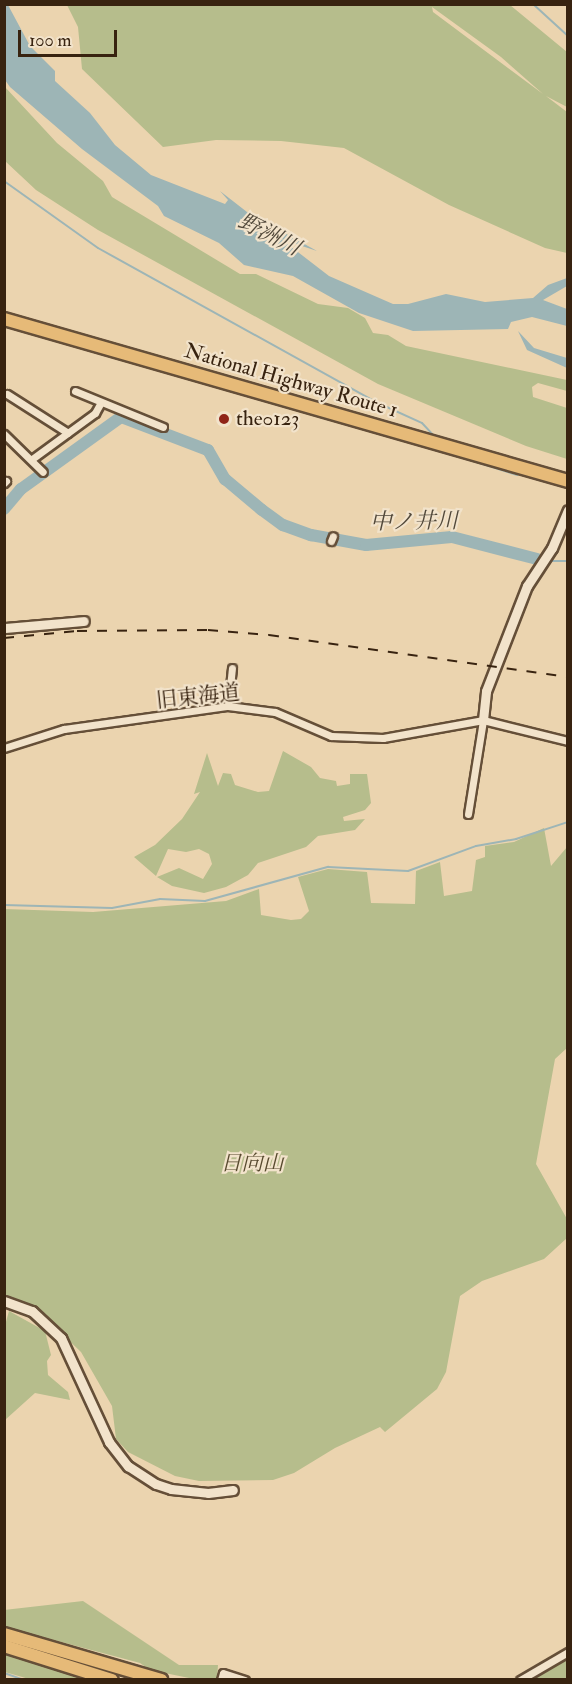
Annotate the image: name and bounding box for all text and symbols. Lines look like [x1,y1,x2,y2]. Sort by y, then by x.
scale bar [21,18,120,56]
text: 100 m [29,29,72,52]
water label: 野洲川 [234,208,304,262]
street label: National Highway Route 1 [181,338,401,424]
place label: the0123 [236,406,299,432]
marker: the0123 [217,412,231,426]
water label: 中ノ井川 [370,508,458,536]
street label: 旧東海道 [155,680,241,714]
park label: 日向山 [221,1151,283,1177]

